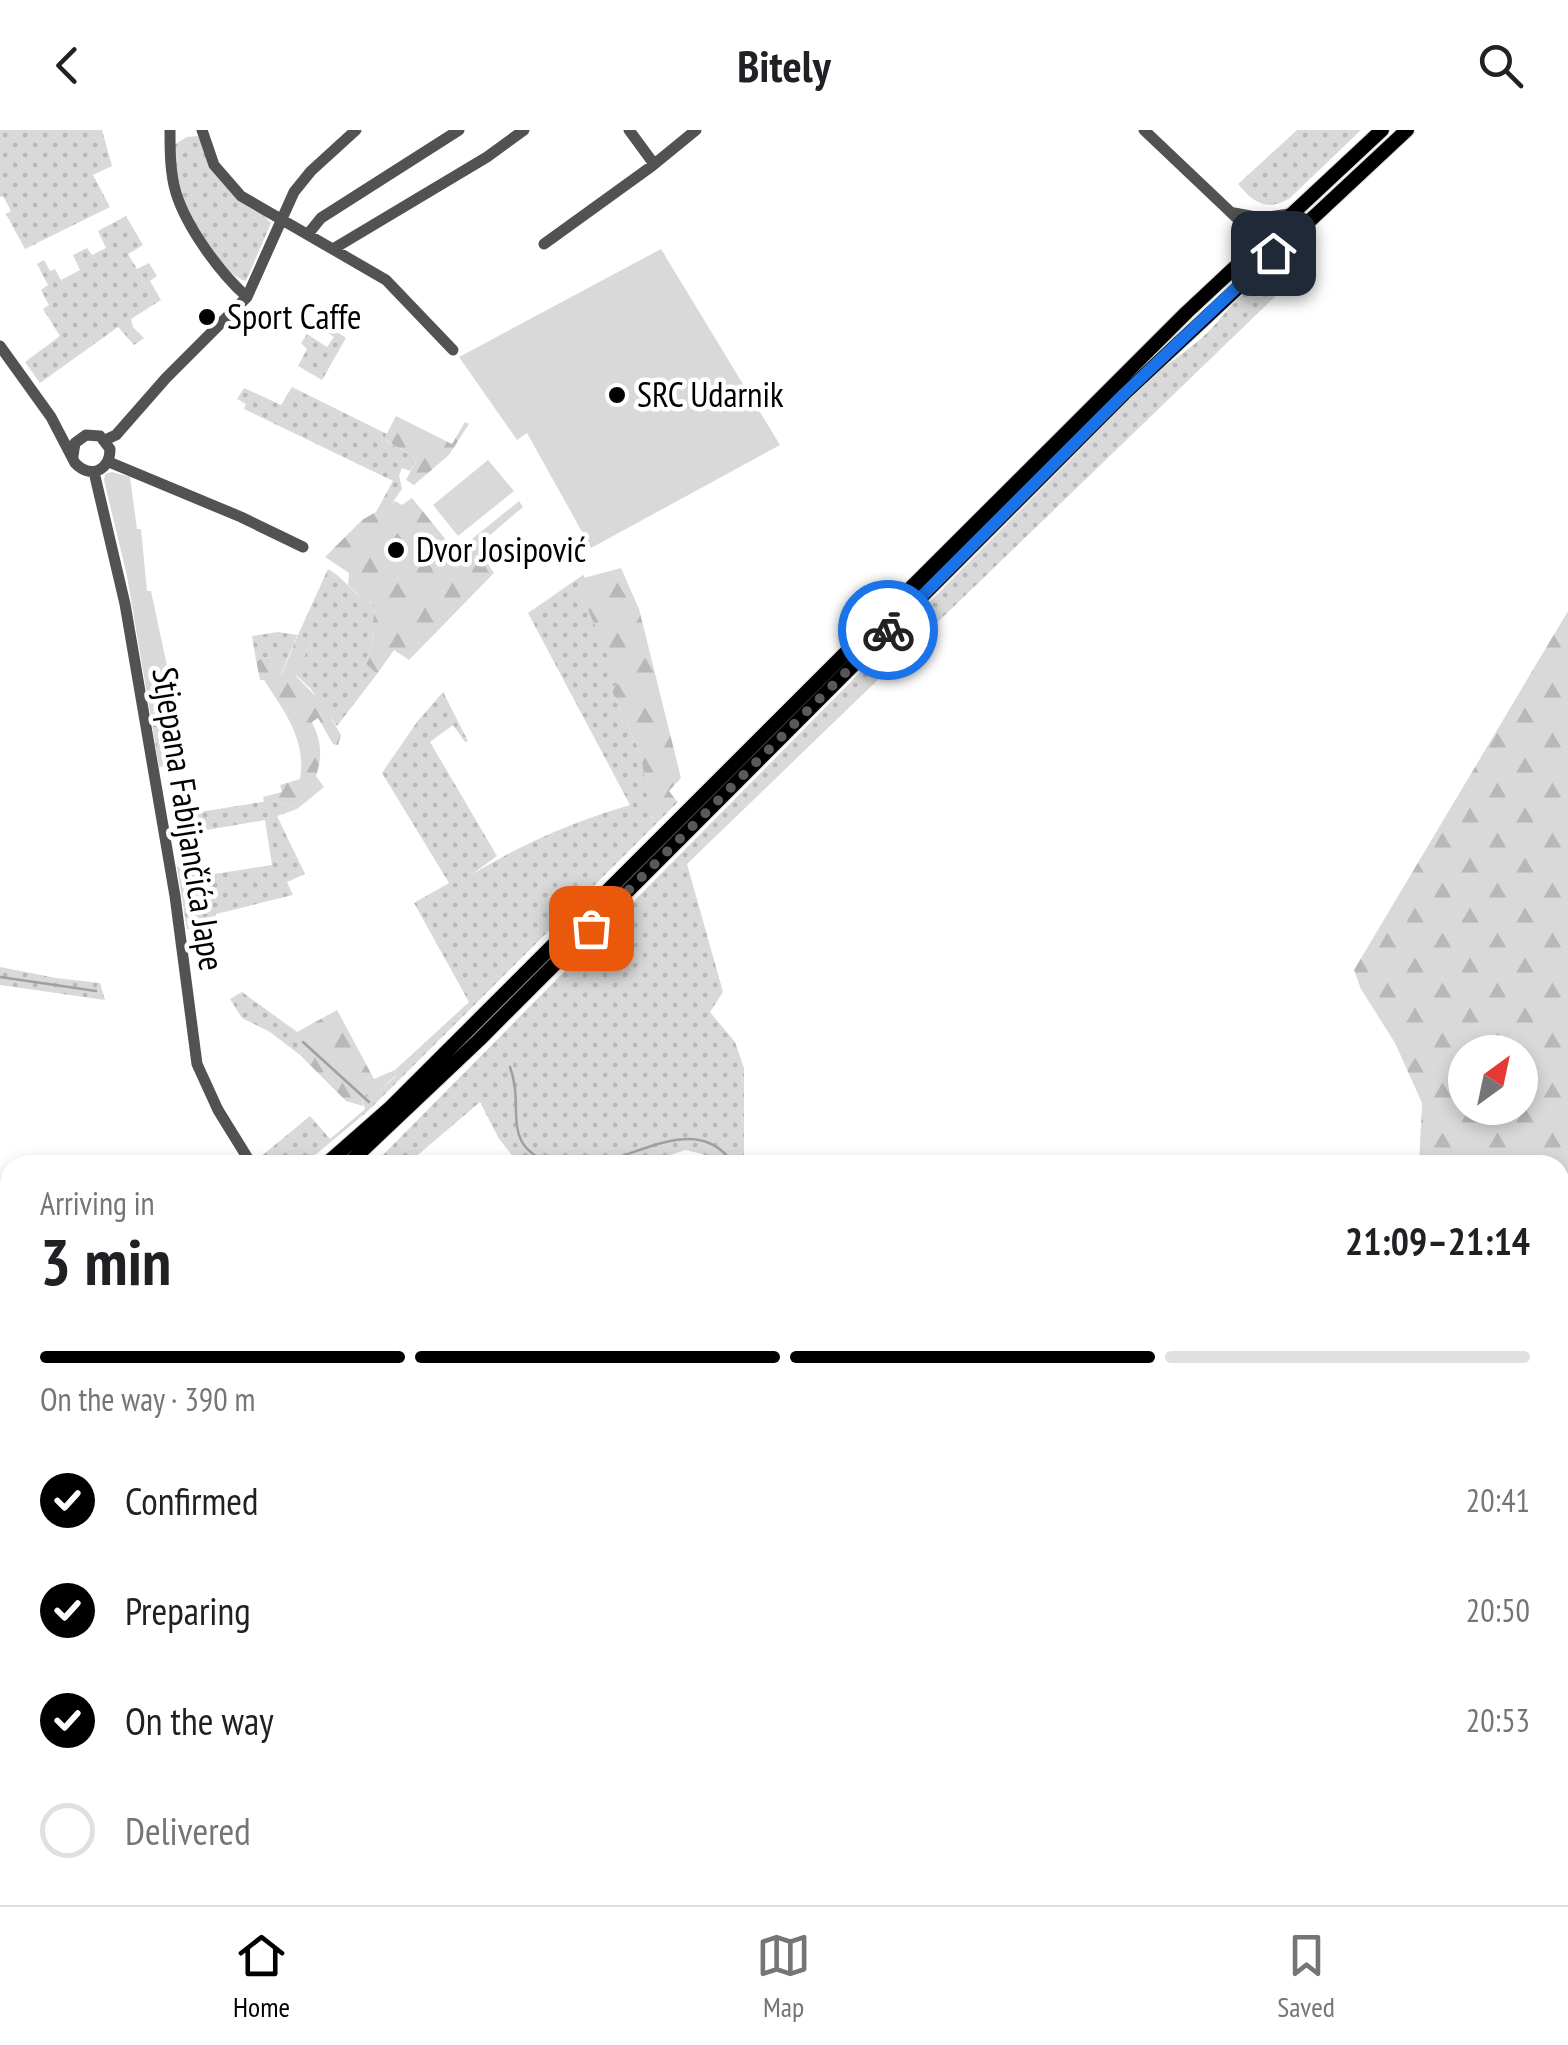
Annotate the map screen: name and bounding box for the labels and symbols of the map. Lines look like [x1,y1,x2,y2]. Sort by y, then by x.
pin [1231,211,1316,296]
place label: Sport Caffe [227,293,362,339]
marker: Sport Caffe [196,306,218,328]
place label: SRC Udarnik [637,371,784,417]
marker: SRC Udarnik [606,384,628,406]
place label: Dvor Josipović [416,526,586,572]
marker: Dvor Josipović [385,539,407,561]
courier [838,580,938,680]
street label: Stjepana Fabijančića Jape [142,664,236,974]
pin [549,886,634,971]
north arrow [1448,1035,1538,1125]

